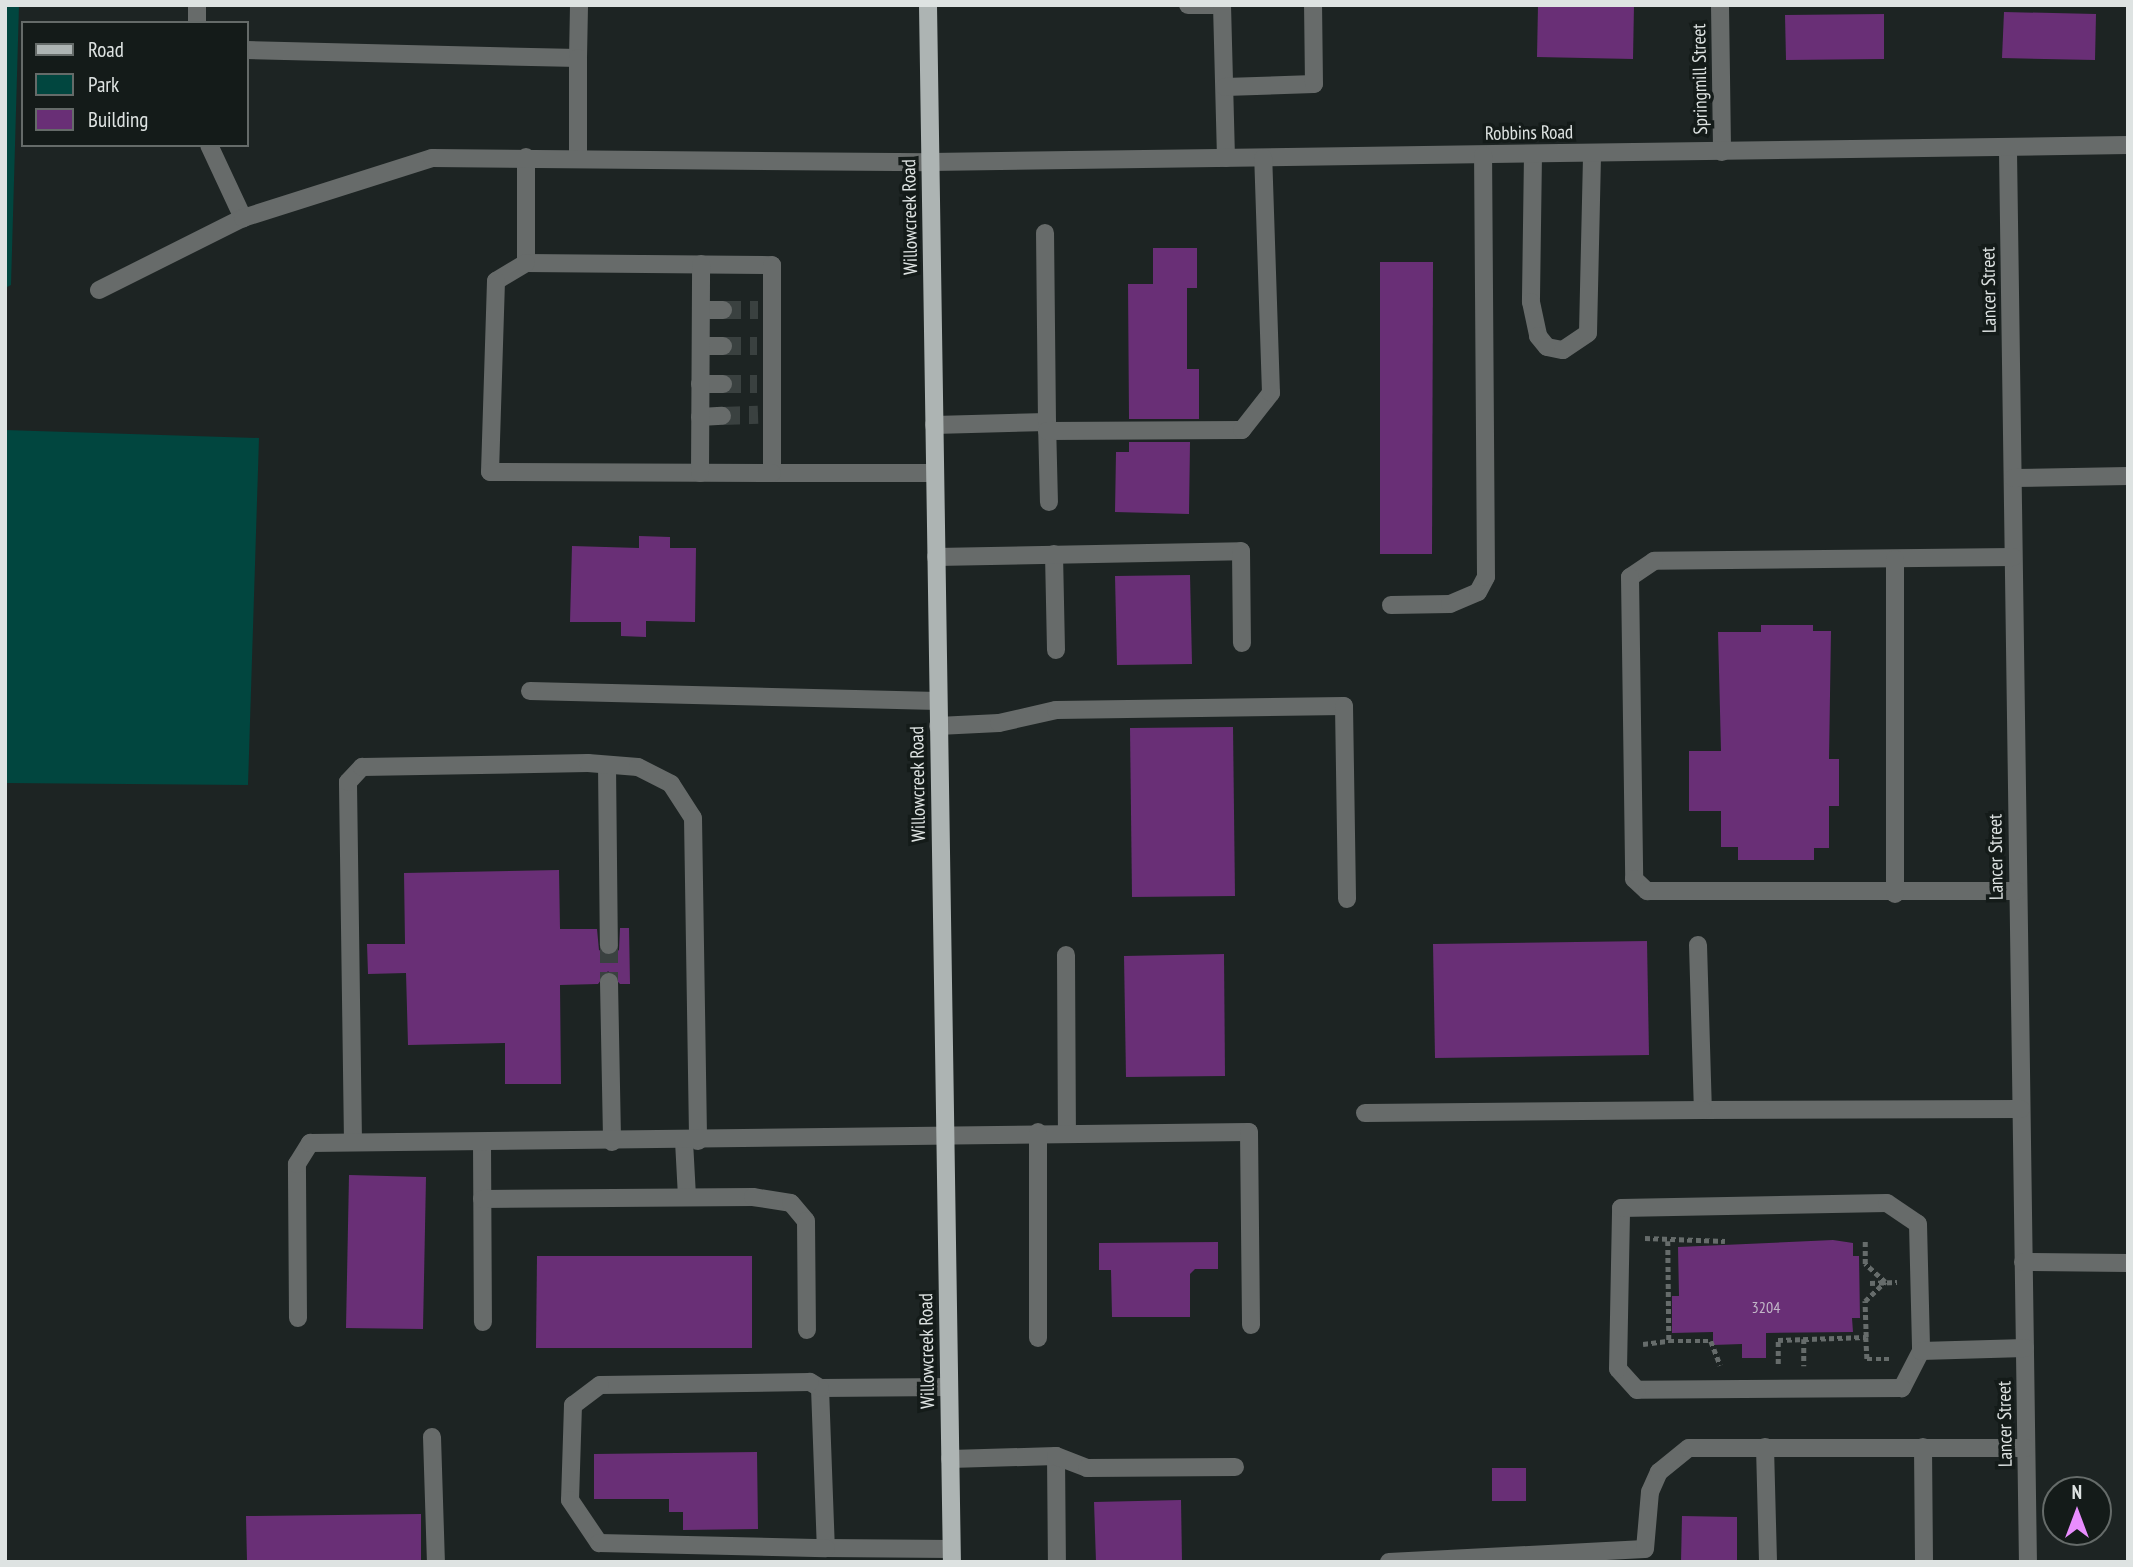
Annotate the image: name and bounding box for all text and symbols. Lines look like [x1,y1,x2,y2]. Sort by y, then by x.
legend [21,21,248,147]
street label: Springmill Street [1688,23,1712,135]
text: Road [88,36,124,63]
text: Park [88,71,119,98]
text: Building [88,106,148,133]
street label: Robbins Road [1485,121,1573,145]
street label: Willowcreek Road [898,159,922,275]
street label: Lancer Street [1977,247,2001,333]
street label: Willowcreek Road [906,726,930,842]
street label: Lancer Street [1984,814,2008,900]
street label: Willowcreek Road [915,1293,939,1409]
house number: 3204 [1752,1297,1780,1317]
street label: Lancer Street [1993,1381,2017,1467]
north arrow [2042,1476,2112,1546]
text: N [2072,1480,2082,1504]

